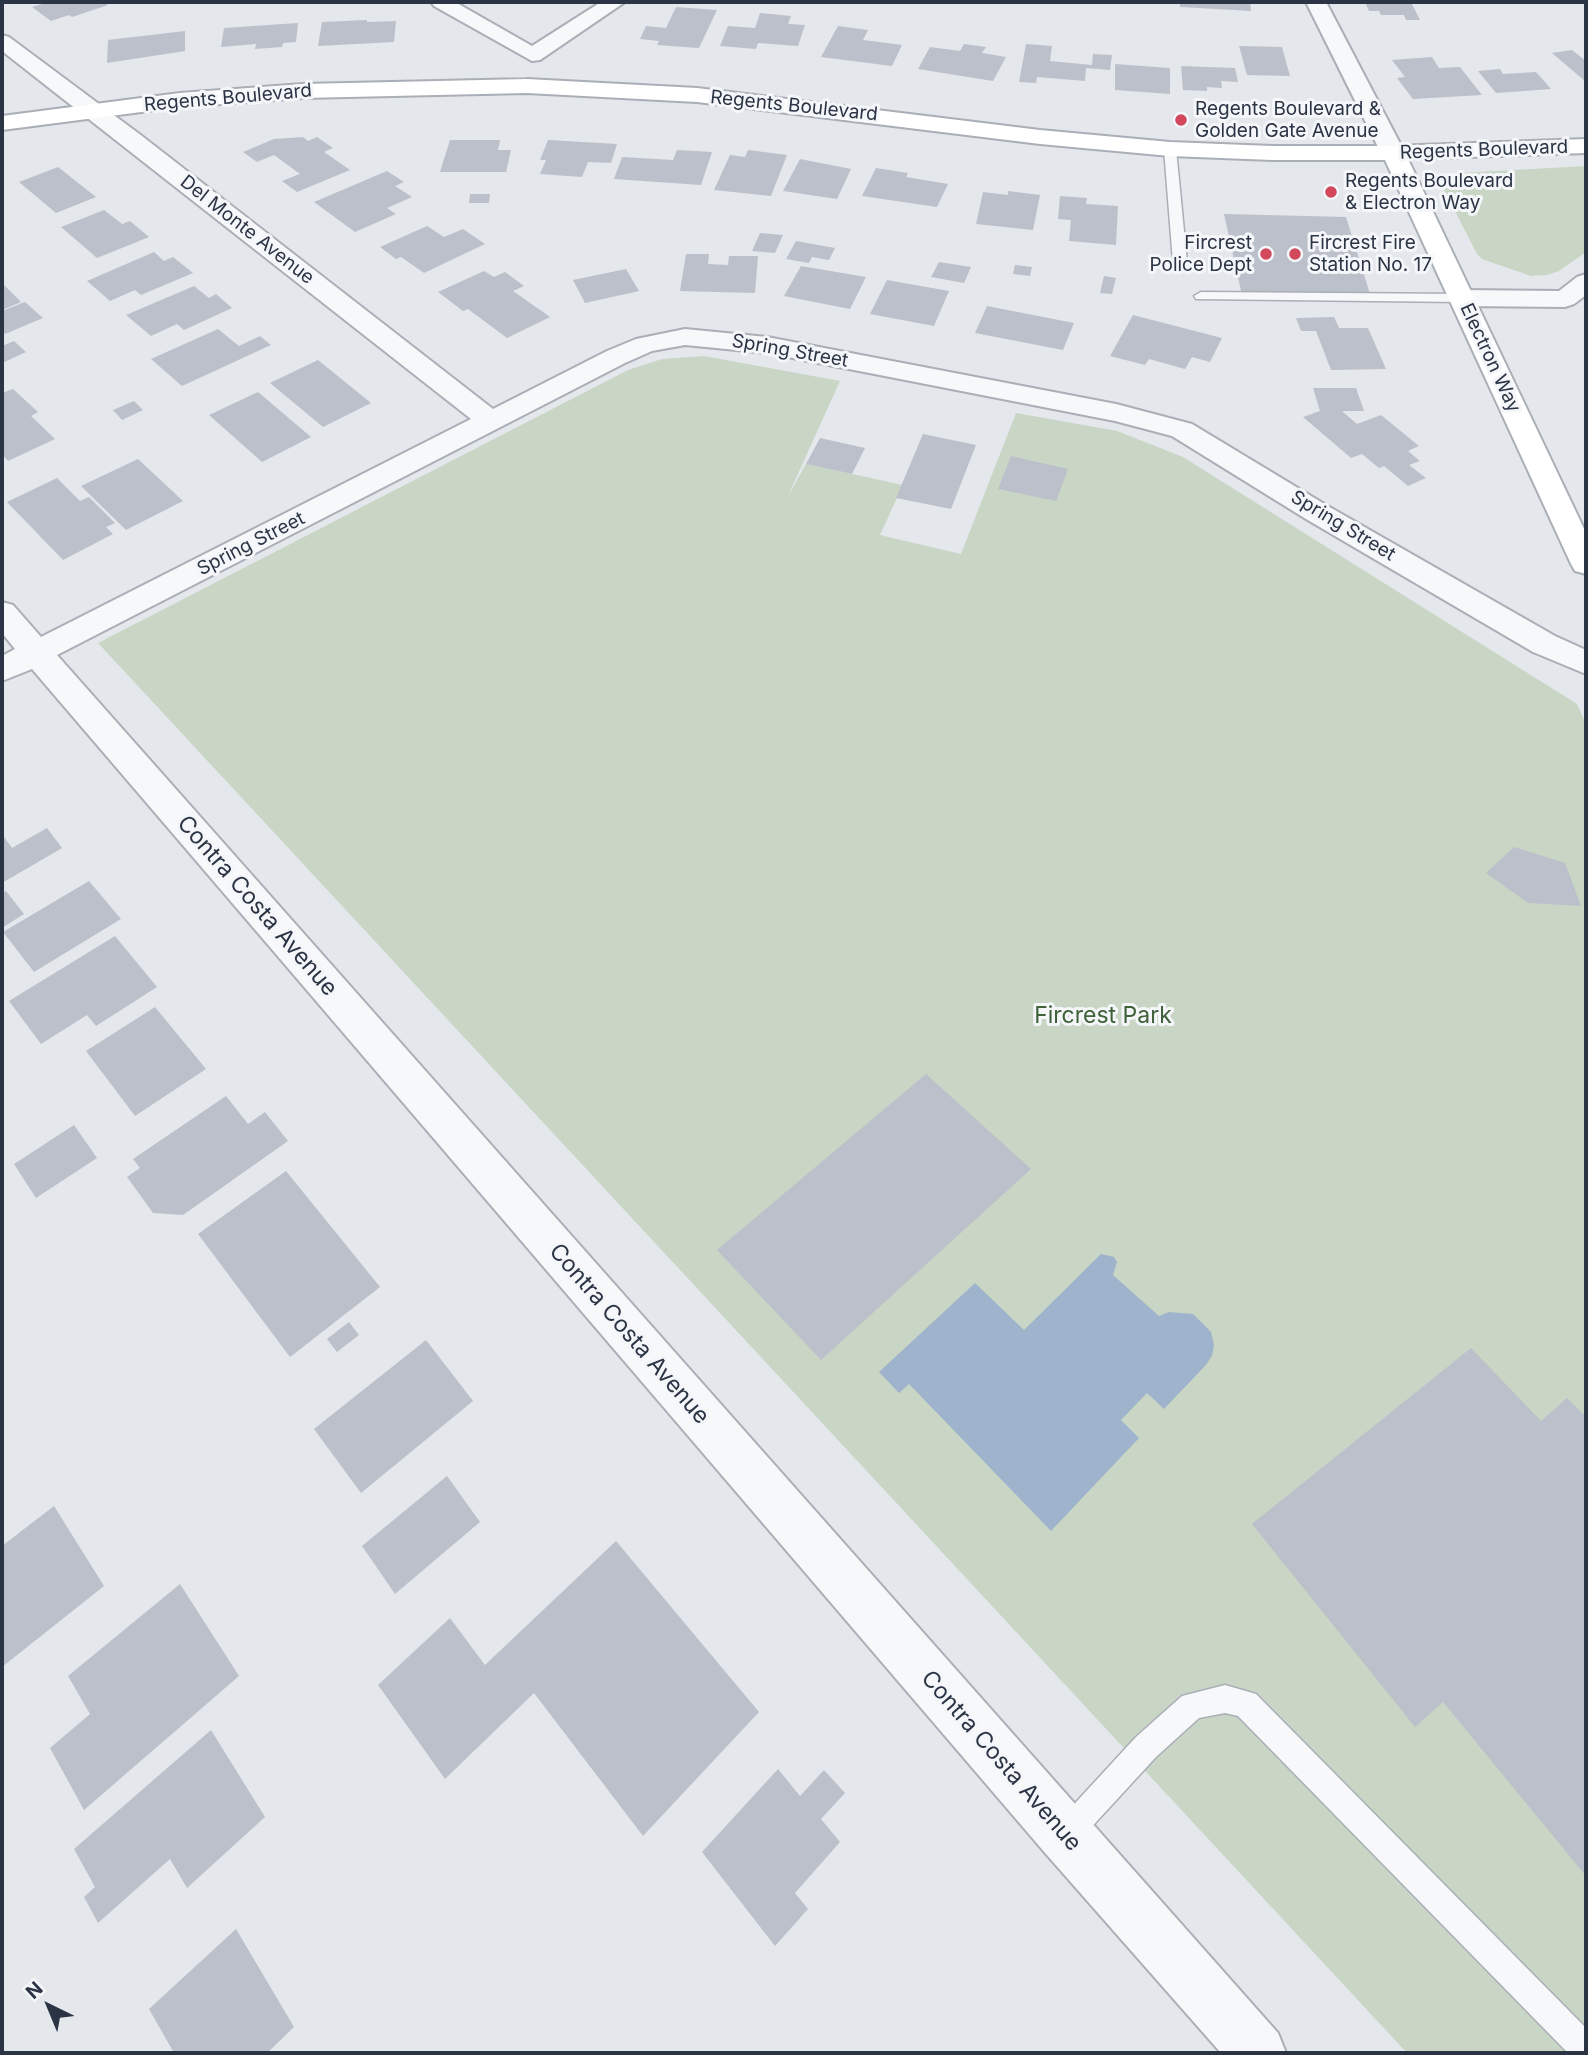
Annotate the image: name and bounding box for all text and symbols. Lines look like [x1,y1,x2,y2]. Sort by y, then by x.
street label: Regents Boulevard [143,79,313,117]
street label: Regents Boulevard [709,86,879,126]
place label: Regents Boulevard & Golden Gate Avenue [1195,98,1381,142]
marker: Regents Boulevard & Golden Gate Avenue [1173,112,1189,128]
street label: Regents Boulevard [1399,136,1569,164]
place label: Regents Boulevard & Electron Way [1345,170,1513,214]
street label: Del Monte Avenue [175,171,319,289]
marker: Regents Boulevard & Electron Way [1323,184,1339,200]
place label: Fircrest Police Dept [1149,232,1252,276]
place label: Fircrest Fire Station No. 17 [1309,232,1432,276]
marker: Fircrest Police Dept [1258,246,1274,262]
marker: Fircrest Fire Station No. 17 [1287,246,1303,262]
street label: Electron Way [1455,300,1525,416]
street label: Spring Street [730,330,850,372]
street label: Spring Street [1287,486,1399,566]
street label: Spring Street [193,507,309,581]
street label: Contra Costa Avenue [171,810,343,1002]
park label: Fircrest Park [1034,1002,1172,1030]
street label: Contra Costa Avenue [543,1238,715,1430]
street label: Contra Costa Avenue [915,1665,1087,1857]
north arrow [14,1971,84,2041]
text: N [21,1977,47,2004]

